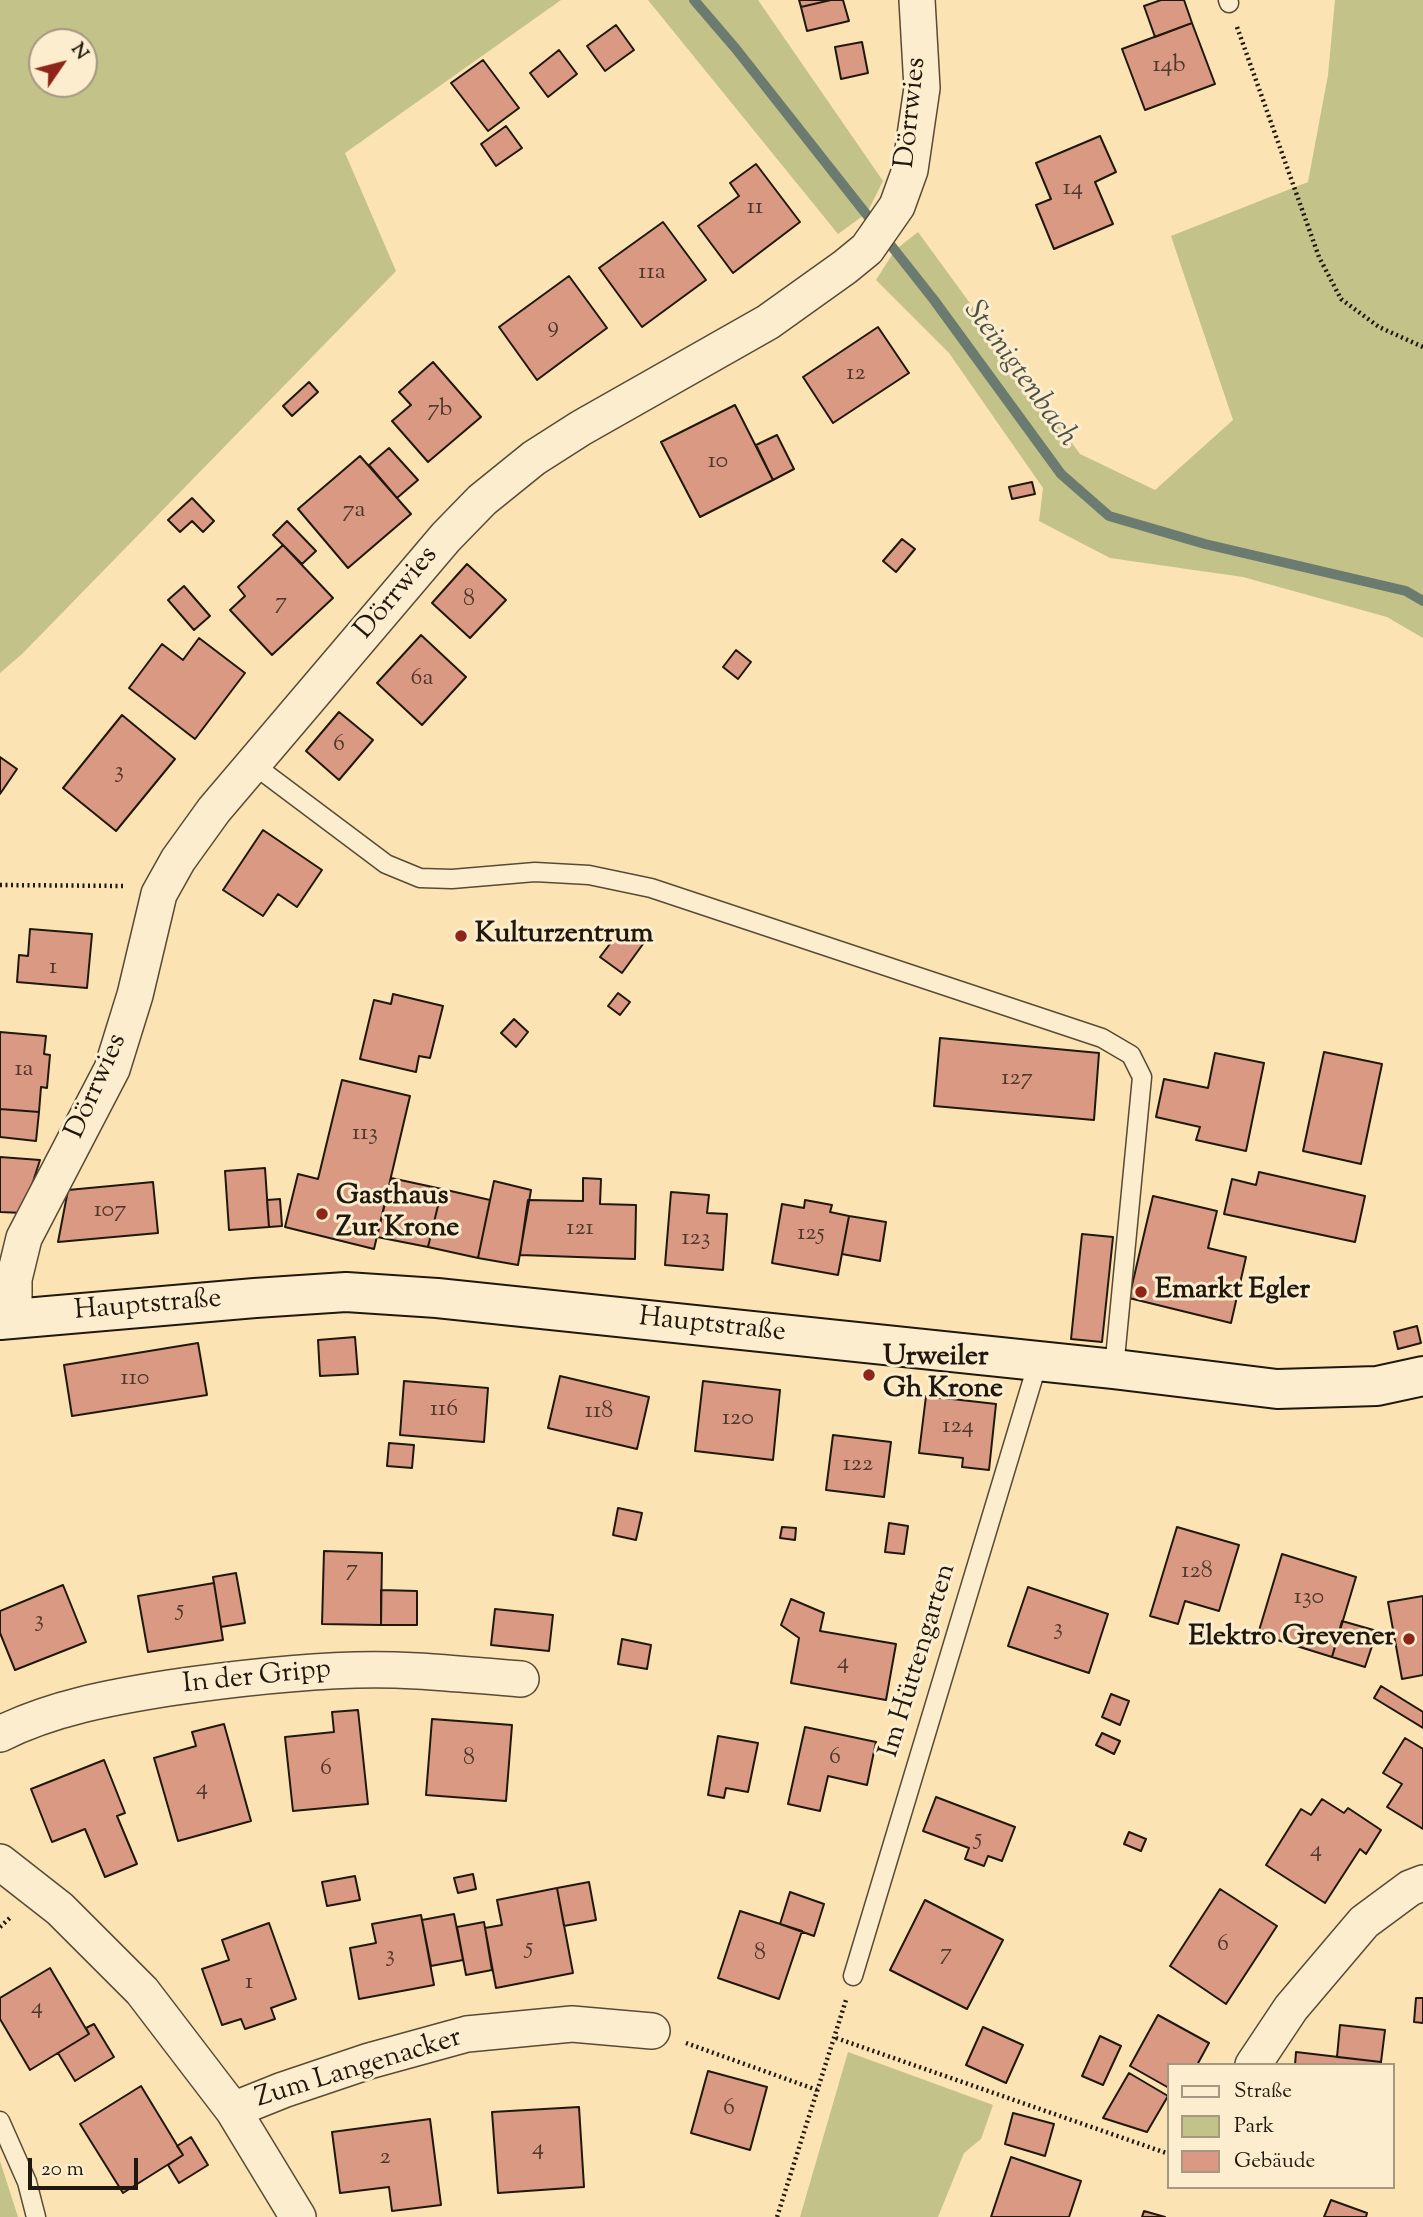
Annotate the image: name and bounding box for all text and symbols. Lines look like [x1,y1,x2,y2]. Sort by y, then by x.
north arrow [28,28,98,98]
text: N [64,38,94,66]
house number: 14b [1152,53,1186,81]
street label: Dörrwies [890,56,936,170]
house number: 14 [1063,176,1083,204]
house number: 11 [747,195,763,223]
house number: 11a [638,260,666,288]
water label: Steinigtenbach [954,295,1084,455]
house number: 9 [547,314,559,342]
house number: 12 [846,361,866,389]
house number: 7b [428,397,452,425]
house number: 10 [708,449,728,477]
house number: 7a [342,498,366,526]
street label: Dörrwies [349,541,447,647]
house number: 8 [463,587,475,615]
house number: 7 [275,590,287,618]
house number: 6a [411,666,433,694]
house number: 6 [333,732,345,760]
house number: 3 [114,759,124,787]
place label: Kulturzentrum [475,919,653,953]
marker: Kulturzentrum [453,928,469,944]
house number: 1 [49,955,57,983]
street label: Dörrwies [60,1029,136,1145]
house number: 1a [14,1057,34,1085]
house number: 127 [1001,1066,1033,1094]
house number: 113 [352,1121,378,1149]
place label: Gasthaus Zur Krone [336,1181,459,1247]
house number: 107 [94,1198,126,1226]
marker: Gasthaus Zur Krone [314,1206,330,1222]
house number: 121 [566,1216,594,1244]
house number: 125 [797,1221,825,1249]
house number: 123 [681,1226,711,1254]
place label: Emarkt Egler [1155,1275,1310,1309]
street label: Hauptstraße [73,1284,223,1330]
marker: Emarkt Egler [1133,1284,1149,1300]
street label: Hauptstraße [637,1303,787,1351]
place label: Urweiler Gh Krone [883,1342,1003,1408]
house number: 110 [121,1366,149,1394]
marker: Urweiler Gh Krone [861,1367,877,1383]
house number: 116 [430,1397,458,1425]
house number: 118 [585,1399,613,1427]
house number: 120 [722,1406,754,1434]
house number: 124 [942,1414,974,1442]
house number: 122 [843,1452,873,1480]
house number: 7 [346,1557,358,1585]
house number: 128 [1181,1559,1213,1587]
street label: Im Hüttengarten [875,1560,965,1762]
house number: 130 [1294,1585,1324,1613]
house number: 5 [176,1597,184,1625]
house number: 3 [34,1608,44,1636]
house number: 3 [1053,1616,1063,1644]
place label: Elektro Grevener [1189,1622,1395,1656]
marker: Elektro Grevener [1401,1631,1417,1647]
house number: 4 [837,1650,849,1678]
street label: In der Gripp [181,1655,333,1703]
house number: 6 [829,1745,841,1773]
house number: 8 [463,1746,475,1774]
house number: 6 [320,1756,332,1784]
house number: 4 [196,1776,208,1804]
house number: 5 [974,1826,982,1854]
house number: 4 [1310,1838,1322,1866]
house number: 6 [1217,1932,1229,1960]
house number: 5 [525,1935,533,1963]
house number: 8 [754,1941,766,1969]
house number: 7 [940,1941,952,1969]
house number: 3 [385,1943,395,1971]
house number: 1 [245,1970,253,1998]
house number: 4 [31,1995,43,2023]
street label: Zum Langenacker [252,2023,466,2117]
legend [1168,2063,1395,2189]
text: Straße [1234,2077,1292,2107]
house number: 6 [723,2096,735,2124]
text: Park [1234,2112,1274,2142]
house number: 4 [532,2136,544,2164]
scale bar [32,2144,142,2188]
house number: 2 [379,2145,391,2173]
text: Gebäude [1234,2147,1315,2177]
text: 20 m [41,2155,84,2185]

